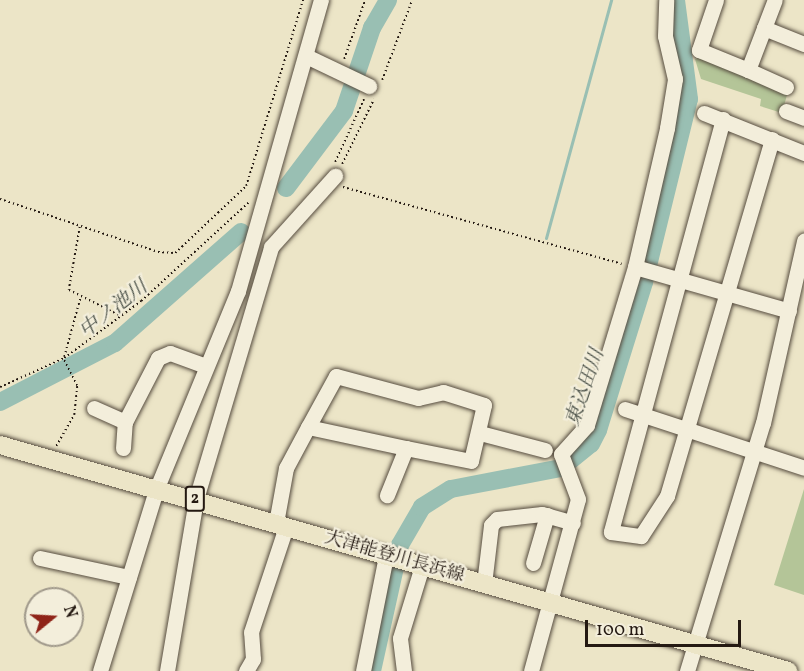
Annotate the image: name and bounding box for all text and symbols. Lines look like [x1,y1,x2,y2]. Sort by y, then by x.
water label: 中ノ池川 [75,276,153,344]
water label: 東込田川 [562,346,610,430]
road number: 2 [184,486,206,512]
street label: 大津能登川長浜線 [322,528,466,588]
north arrow [24,587,84,647]
text: N [57,603,81,621]
scale bar [588,608,744,646]
text: 100 m [596,618,645,643]

